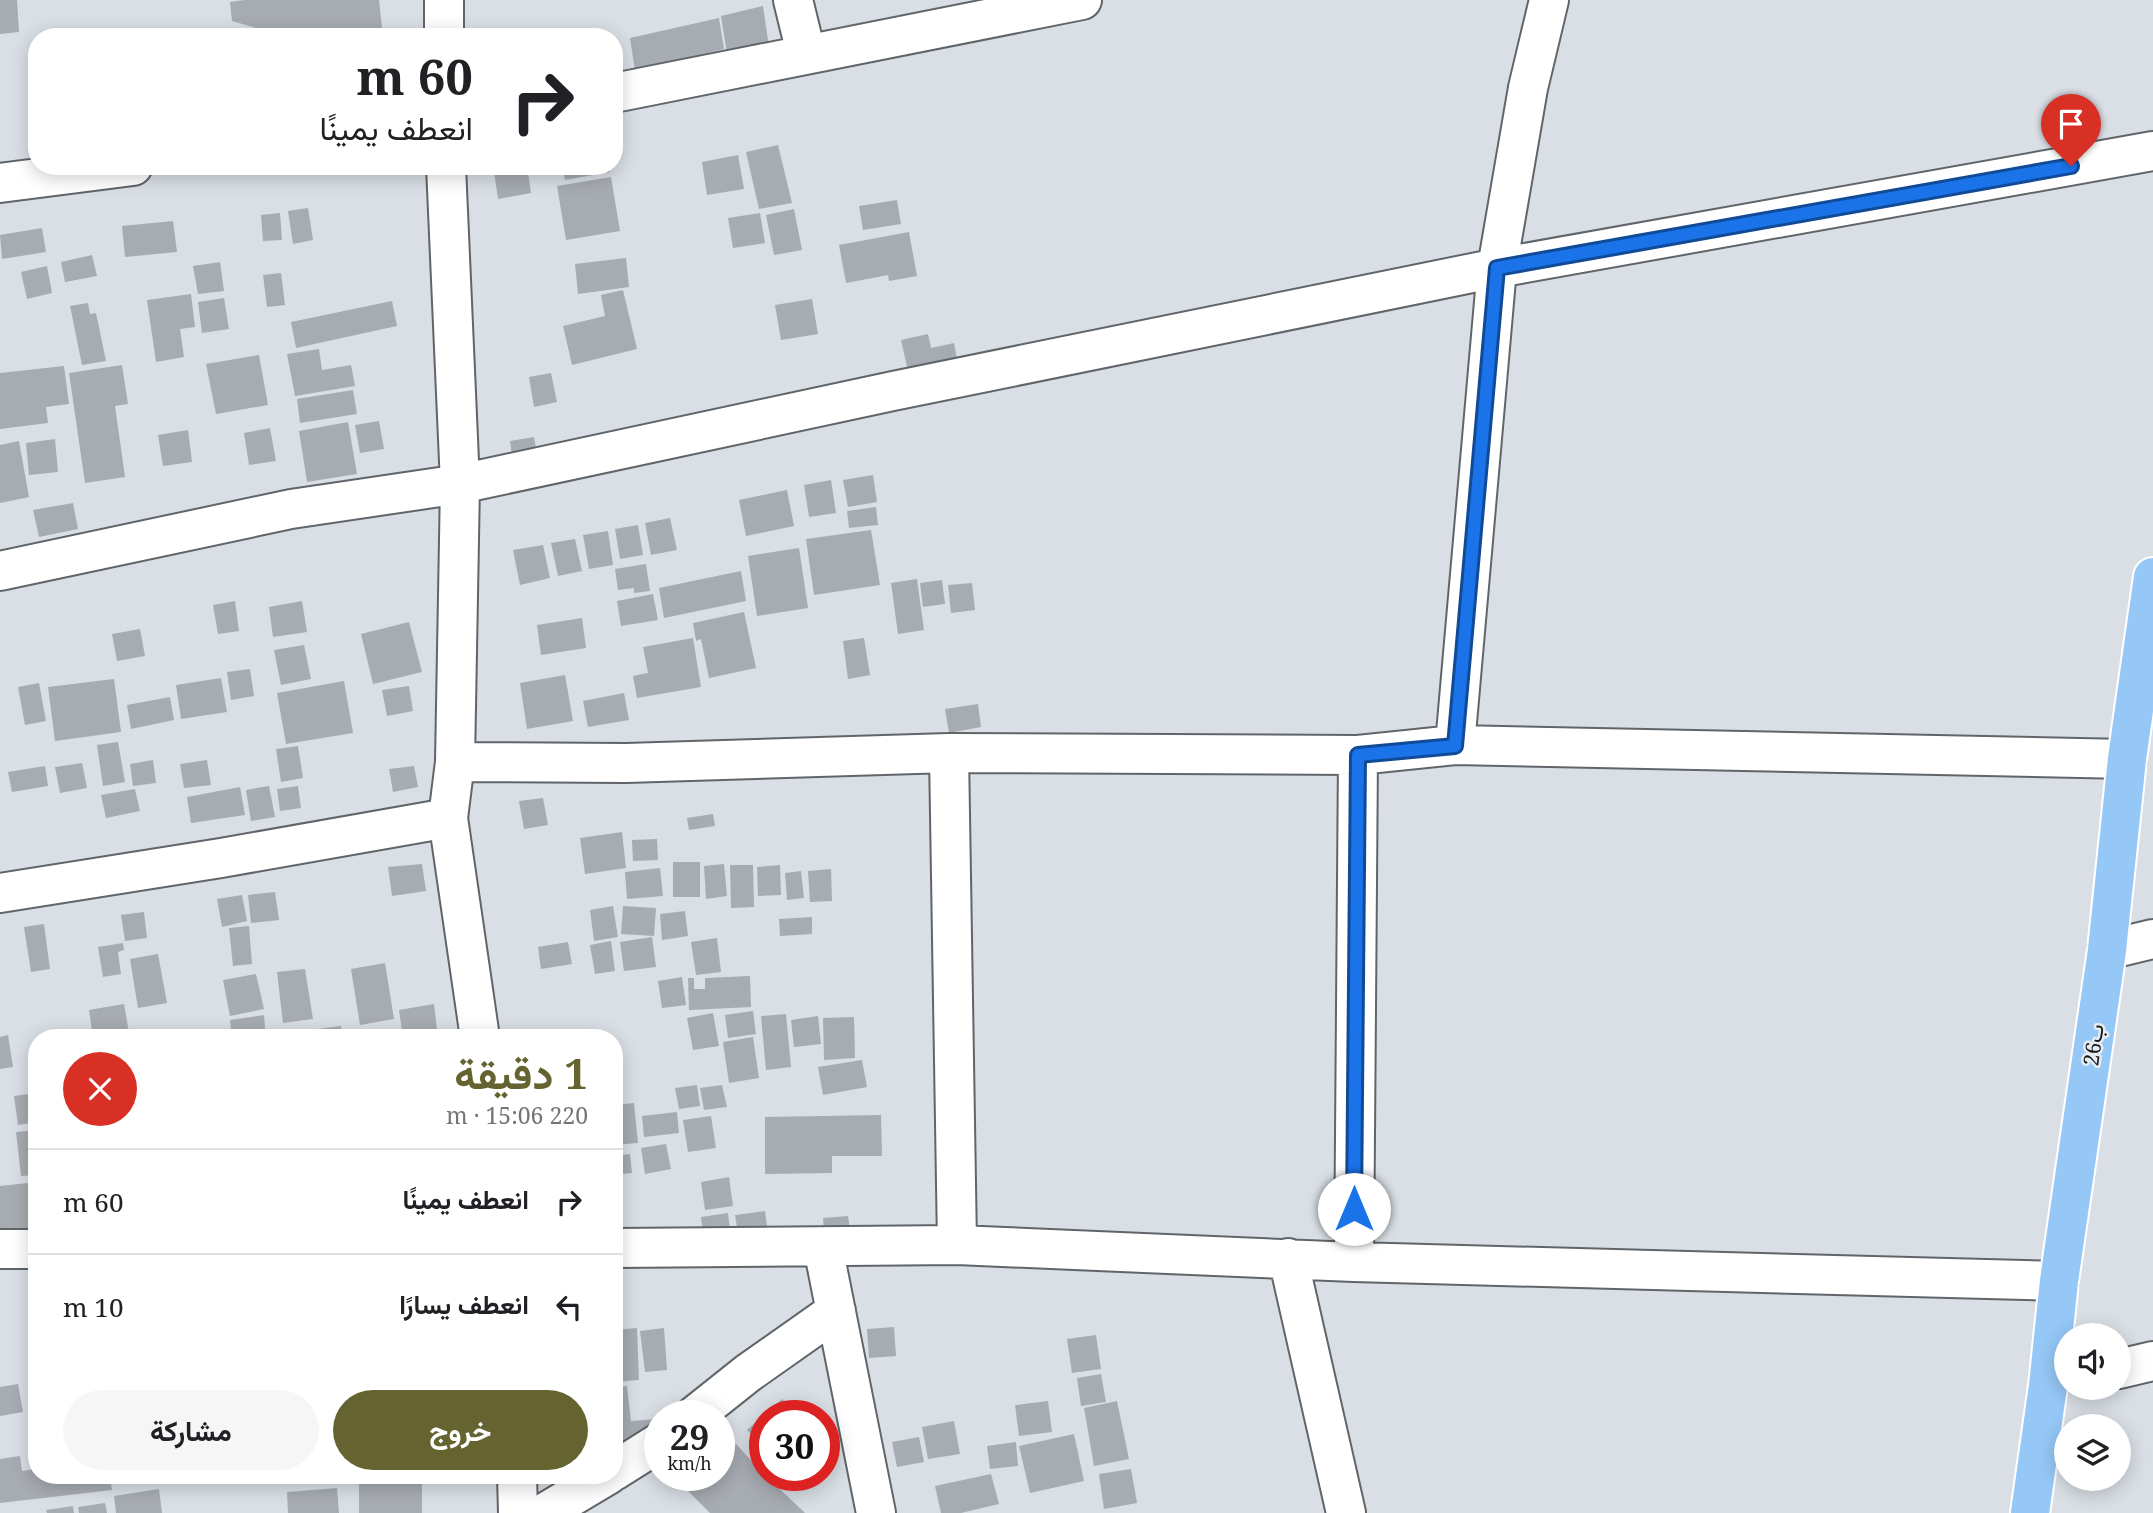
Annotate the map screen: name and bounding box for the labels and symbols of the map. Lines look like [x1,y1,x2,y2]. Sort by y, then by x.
pin [2041,94,2101,166]
street label: 26ب [2076,1022,2110,1068]
position arrow [1317,1172,1391,1246]
speed limit sign: 30 [749,1400,840,1491]

